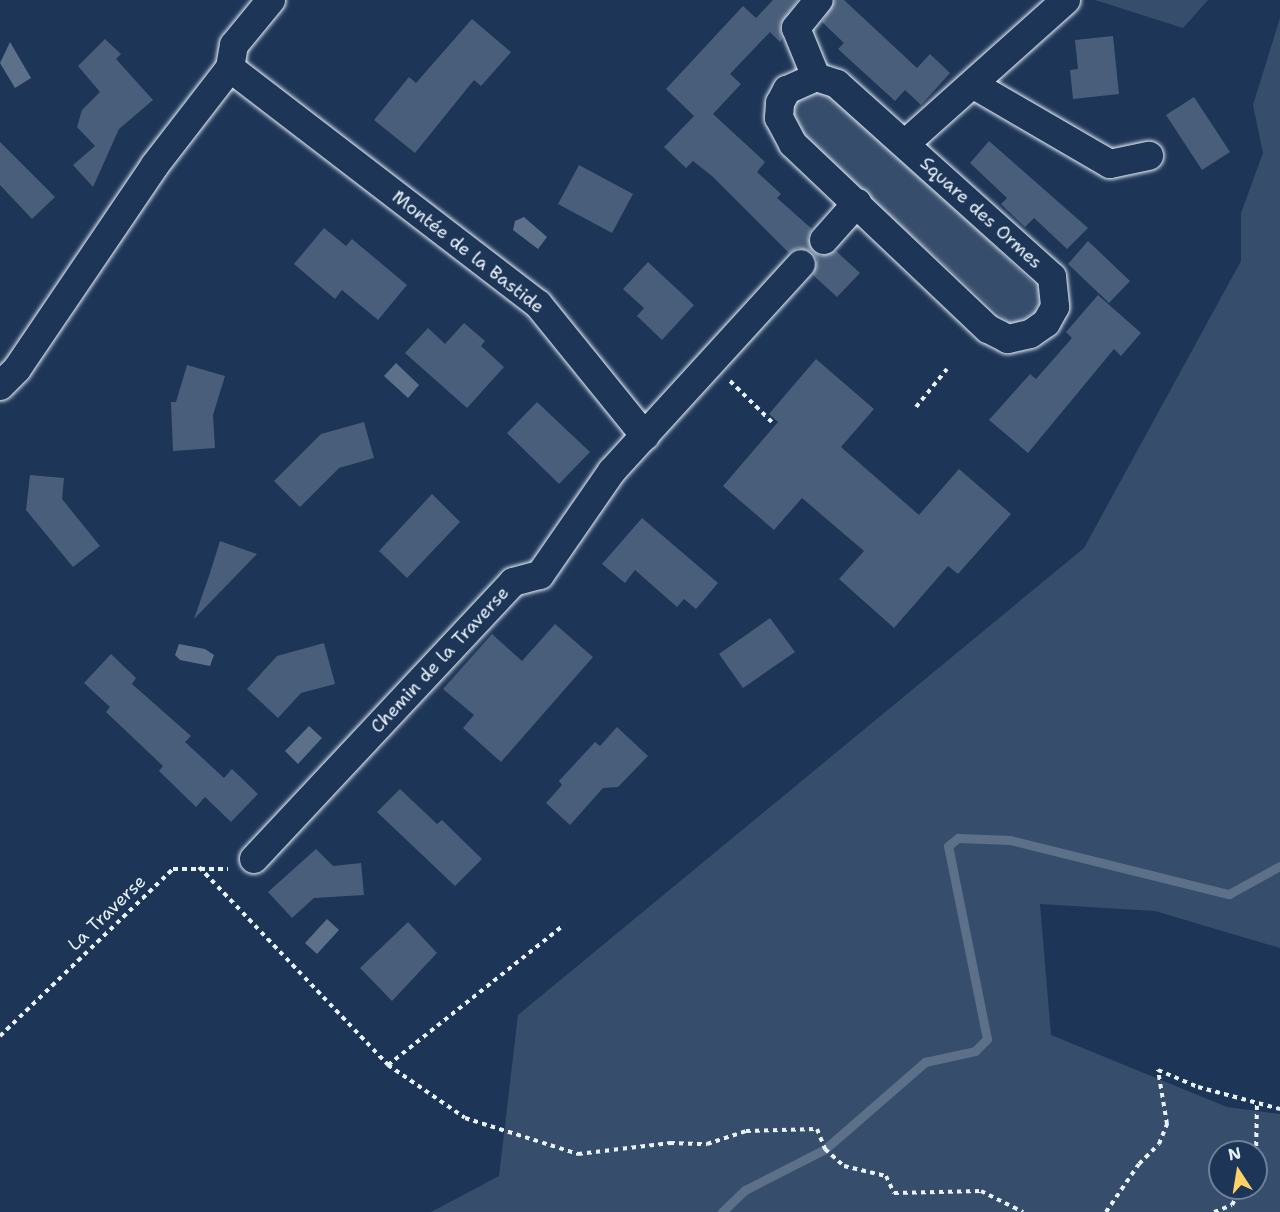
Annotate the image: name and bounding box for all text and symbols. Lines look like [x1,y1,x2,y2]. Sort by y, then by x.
street label: Square des Ormes [916,153,1046,273]
street label: Montée de la Bastide [388,186,548,318]
street label: Chemin de la Traverse [366,582,514,738]
street label: La Traverse [63,870,151,956]
north arrow [1208,1140,1268,1200]
text: N [1226,1142,1243,1165]

